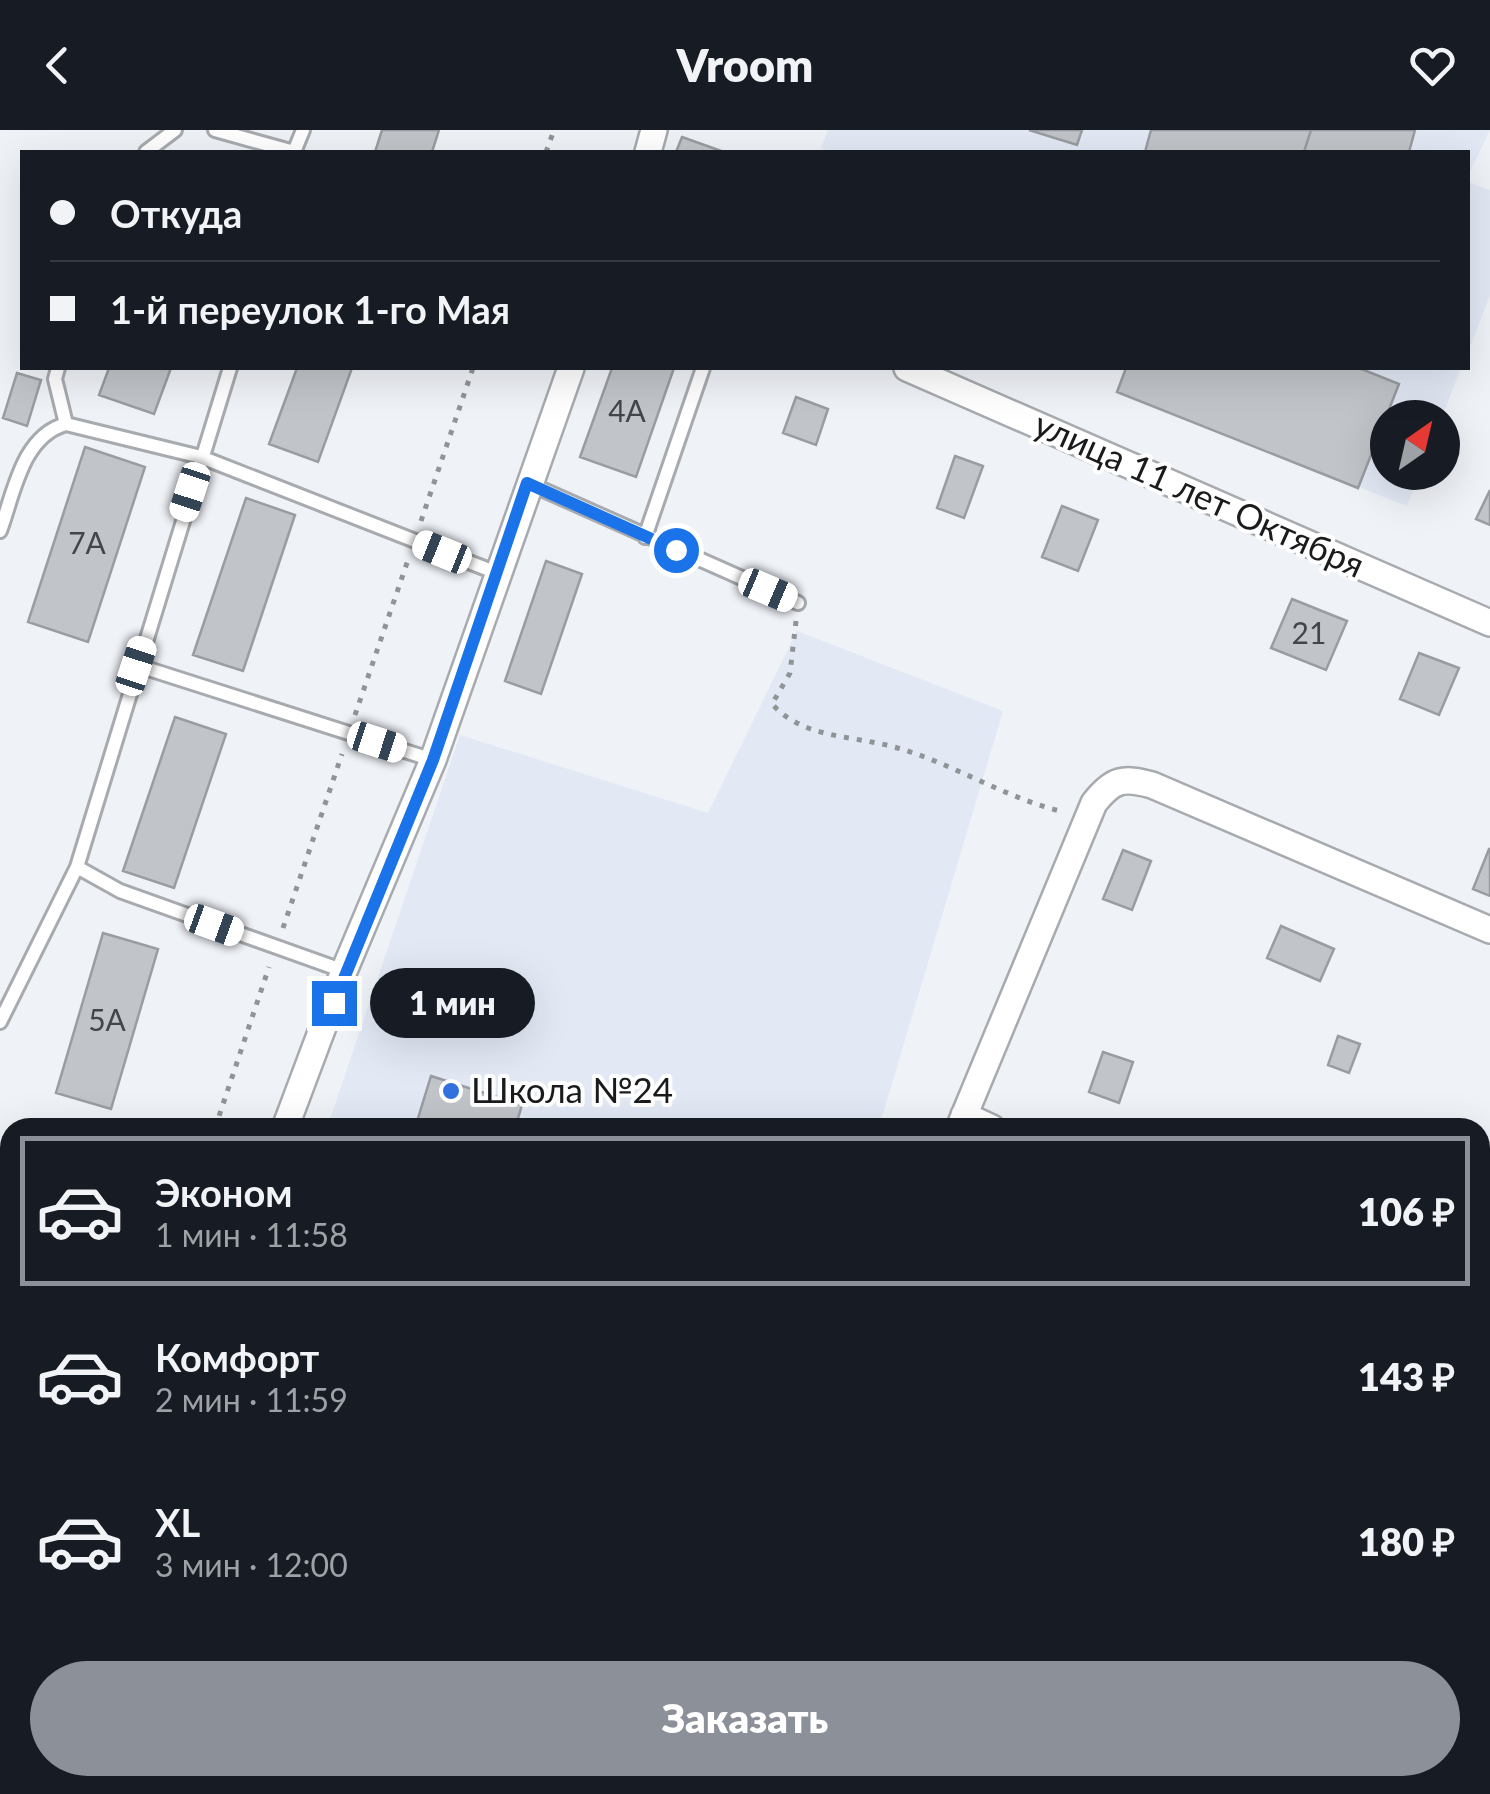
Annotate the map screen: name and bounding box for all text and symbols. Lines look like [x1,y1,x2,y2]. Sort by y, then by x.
icon: back [30,38,85,93]
text: Vroom [677,38,813,92]
icon: heart [1405,38,1460,93]
text: Откуда [110,190,242,236]
text: 1-й переулок 1-го Мая [110,286,510,332]
house number: 4А [608,392,647,428]
north arrow [1370,400,1460,490]
map controls [1370,400,1460,490]
street label: улица 11 лет Октября [1028,401,1371,585]
car [166,459,214,525]
house number: 7А [68,524,107,560]
car [409,527,475,577]
route start [654,528,699,573]
car [735,564,801,616]
house number: 21 [1292,614,1326,650]
car [112,633,160,699]
car [344,718,410,766]
car [181,901,247,949]
callout: 1 мин [369,968,534,1038]
route end [312,981,357,1026]
text: 1 мин [409,983,496,1022]
house number: 5А [88,1001,127,1037]
place label: Школа №24 [471,1068,673,1110]
marker: Школа №24 [440,1080,462,1102]
icon: car [35,1166,125,1256]
text: Эконом [155,1169,293,1215]
text: 106 ₽ [1358,1188,1455,1234]
text: 1 мин · 11:58 [155,1215,348,1254]
icon: car [35,1331,125,1421]
text: Комфорт [155,1334,319,1380]
text: 143 ₽ [1358,1353,1455,1399]
text: 2 мин · 11:59 [155,1380,348,1419]
icon: car [35,1496,125,1586]
text: XL [155,1499,200,1545]
text: 180 ₽ [1358,1518,1455,1564]
text: 3 мин · 12:00 [155,1545,348,1584]
button: Заказать [30,1661,1460,1776]

